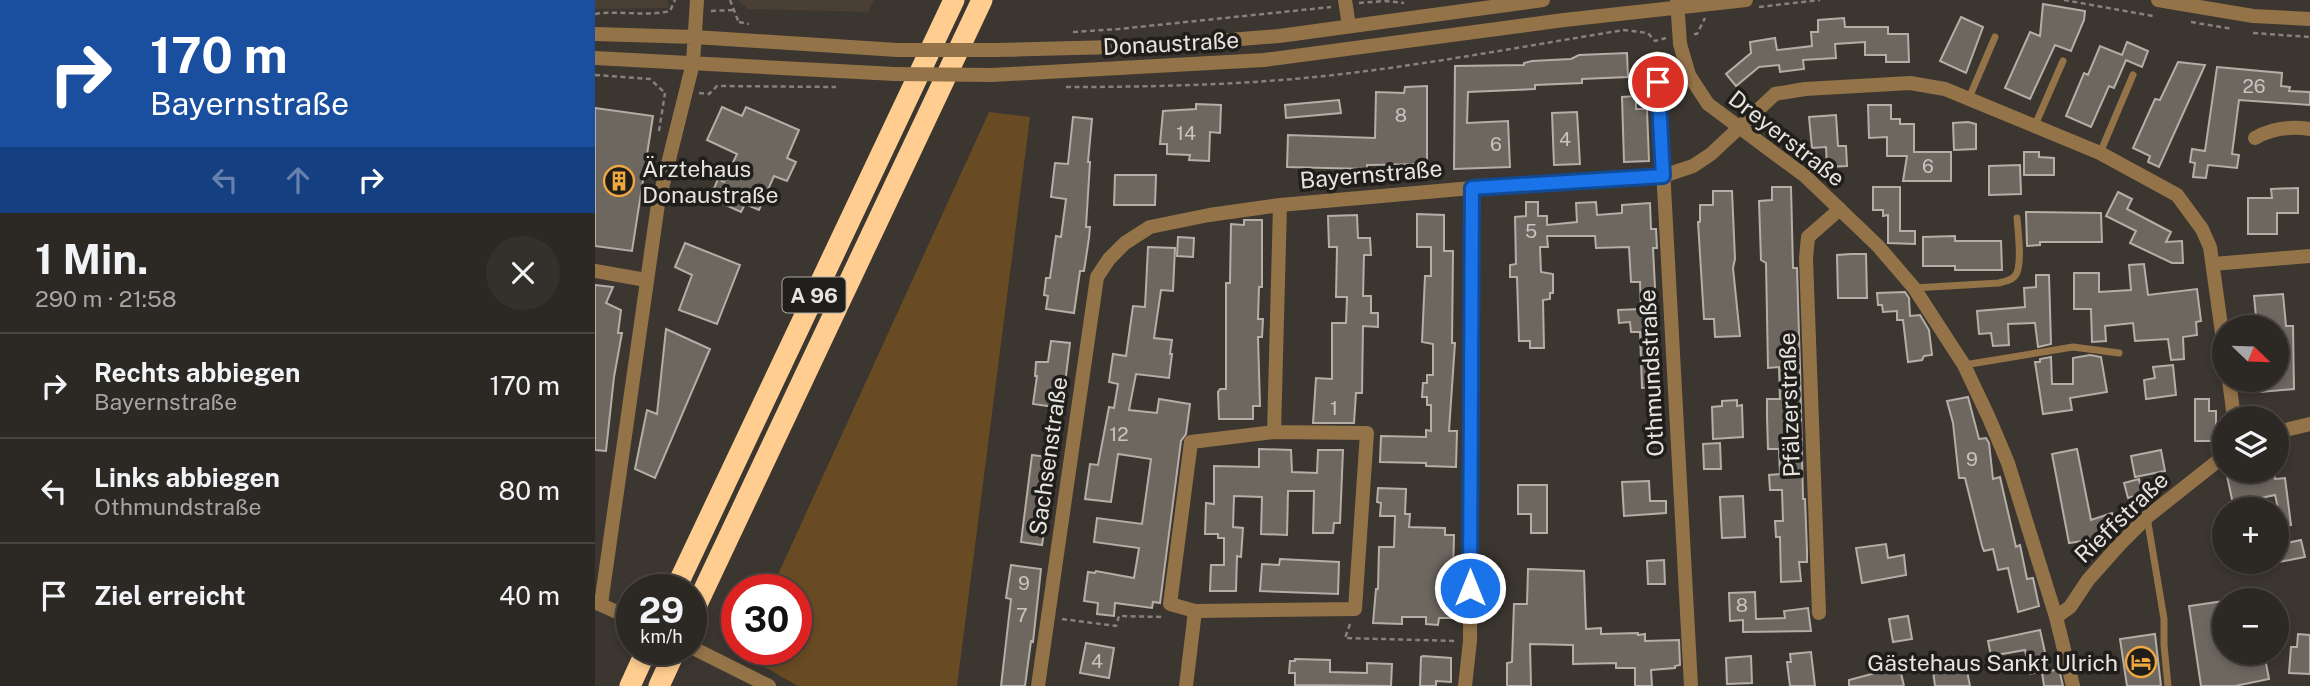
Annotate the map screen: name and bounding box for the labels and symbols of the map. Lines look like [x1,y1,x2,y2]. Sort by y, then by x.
street label: Donaustraße [1102,26,1240,60]
pin [1628,52,1688,112]
house number: 26 [2242,75,2266,97]
street label: Dreyerstraße [1724,84,1850,192]
house number: 8 [1395,104,1407,126]
house number: 14 [1176,122,1196,144]
house number: 4 [1559,128,1571,150]
house number: 6 [1490,133,1502,155]
street label: Bayernstraße [1298,154,1444,194]
place label: Ärztehaus Donaustraße [642,155,778,208]
house number: 6 [1922,155,1934,177]
building icon: Ärztehaus Donaustraße [602,164,636,198]
house number: 5 [1525,220,1537,242]
road number: A 96 [783,278,845,312]
street label: Othmundstraße [1633,289,1669,457]
north arrow [2212,315,2289,392]
street label: Pfälzerstraße [1773,332,1805,478]
street label: Sachsenstraße [1024,375,1072,537]
house number: 1 [1330,397,1338,419]
house number: 12 [1109,423,1129,445]
house number: 9 [1966,448,1978,470]
street label: Rieffstraße [2069,466,2173,568]
position arrow [1433,551,1507,625]
house number: 9 [1018,572,1030,594]
speed limit sign: 30 [721,574,812,665]
house number: 8 [1736,594,1748,616]
house number: 7 [1016,604,1028,626]
hotel icon: Gästehaus Sankt Ulrich [2124,645,2158,679]
place label: Gästehaus Sankt Ulrich [1867,649,2118,676]
house number: 4 [1091,650,1103,672]

